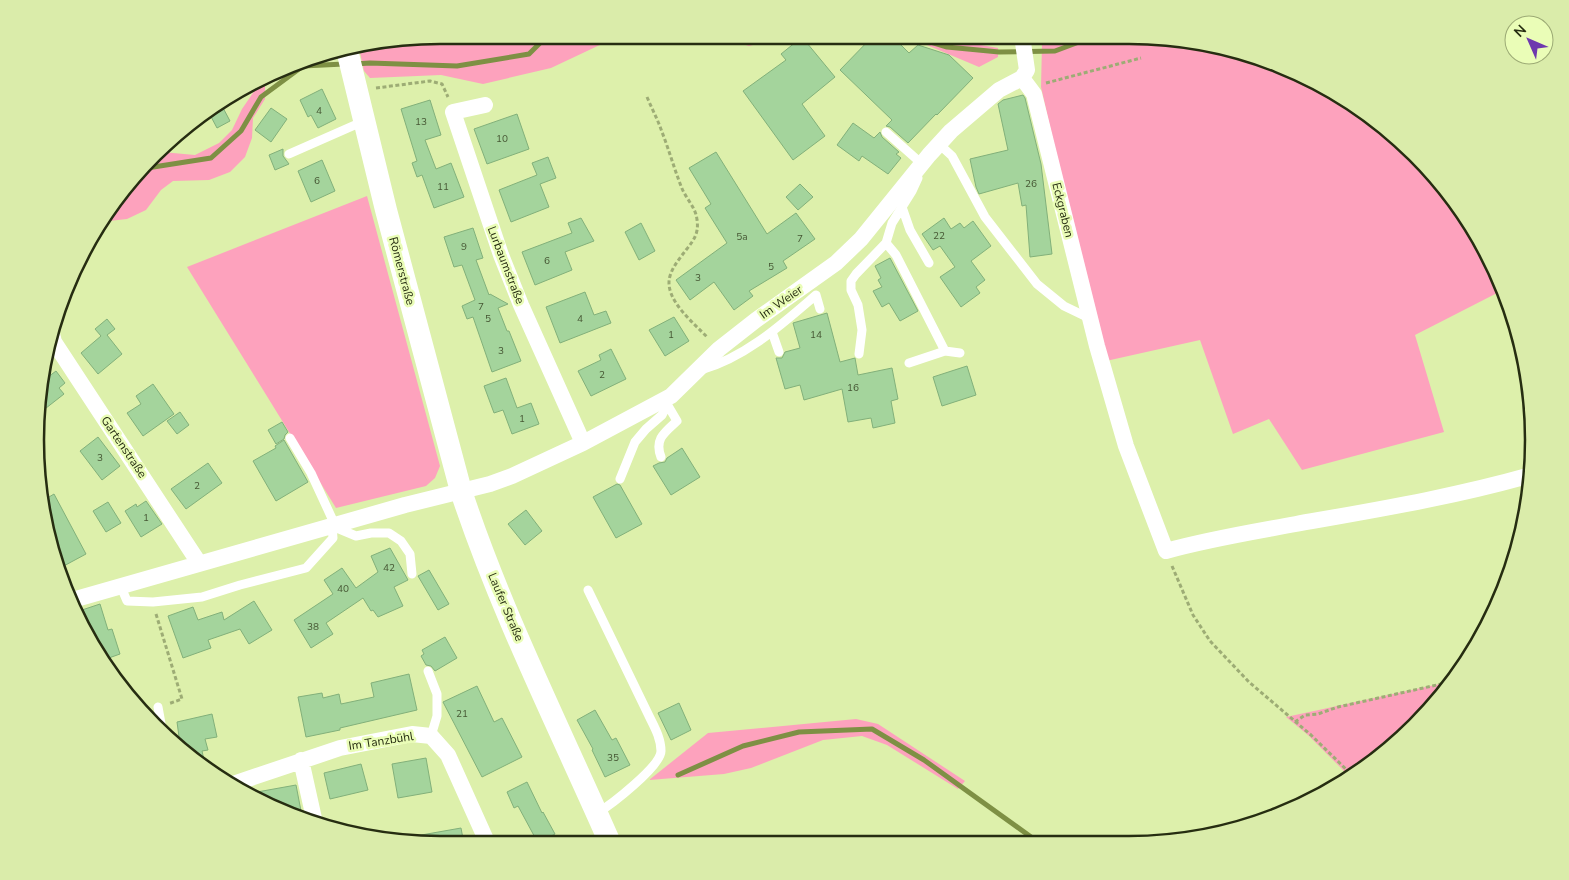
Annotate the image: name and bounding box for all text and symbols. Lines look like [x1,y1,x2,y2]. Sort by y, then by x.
north arrow [1504,15,1554,65]
text: N [1510,21,1531,42]
house number: 4 [316,104,322,118]
house number: 13 [415,115,427,129]
house number: 10 [496,132,508,146]
house number: 6 [314,174,320,188]
house number: 26 [1025,177,1037,191]
house number: 11 [437,180,449,194]
street label: Eckgraben [1048,181,1078,239]
street label: Lurbaumstraße [484,224,528,306]
house number: 22 [933,229,945,243]
house number: 5a [736,230,748,244]
house number: 7 [797,232,803,246]
street label: Römerstraße [385,235,419,307]
house number: 9 [461,240,467,254]
house number: 6 [544,254,550,268]
house number: 5 [768,260,774,274]
house number: 3 [695,271,701,285]
street label: Im Weier [756,281,806,323]
house number: 7 [478,300,484,314]
house number: 5 [485,312,491,326]
house number: 4 [577,312,583,326]
house number: 1 [668,328,674,342]
house number: 14 [810,328,822,342]
house number: 3 [498,344,504,358]
house number: 2 [599,368,605,382]
house number: 16 [847,381,859,395]
house number: 1 [519,412,525,426]
street label: Gartenstraße [97,413,151,481]
house number: 3 [97,451,103,465]
house number: 2 [194,479,200,493]
house number: 1 [143,511,149,525]
house number: 42 [383,561,395,575]
street label: Laufer Straße [484,570,528,644]
house number: 40 [337,582,349,596]
house number: 38 [307,620,319,634]
house number: 21 [456,707,468,721]
street label: Im Tanzbühl [347,728,415,754]
house number: 35 [607,751,619,765]

